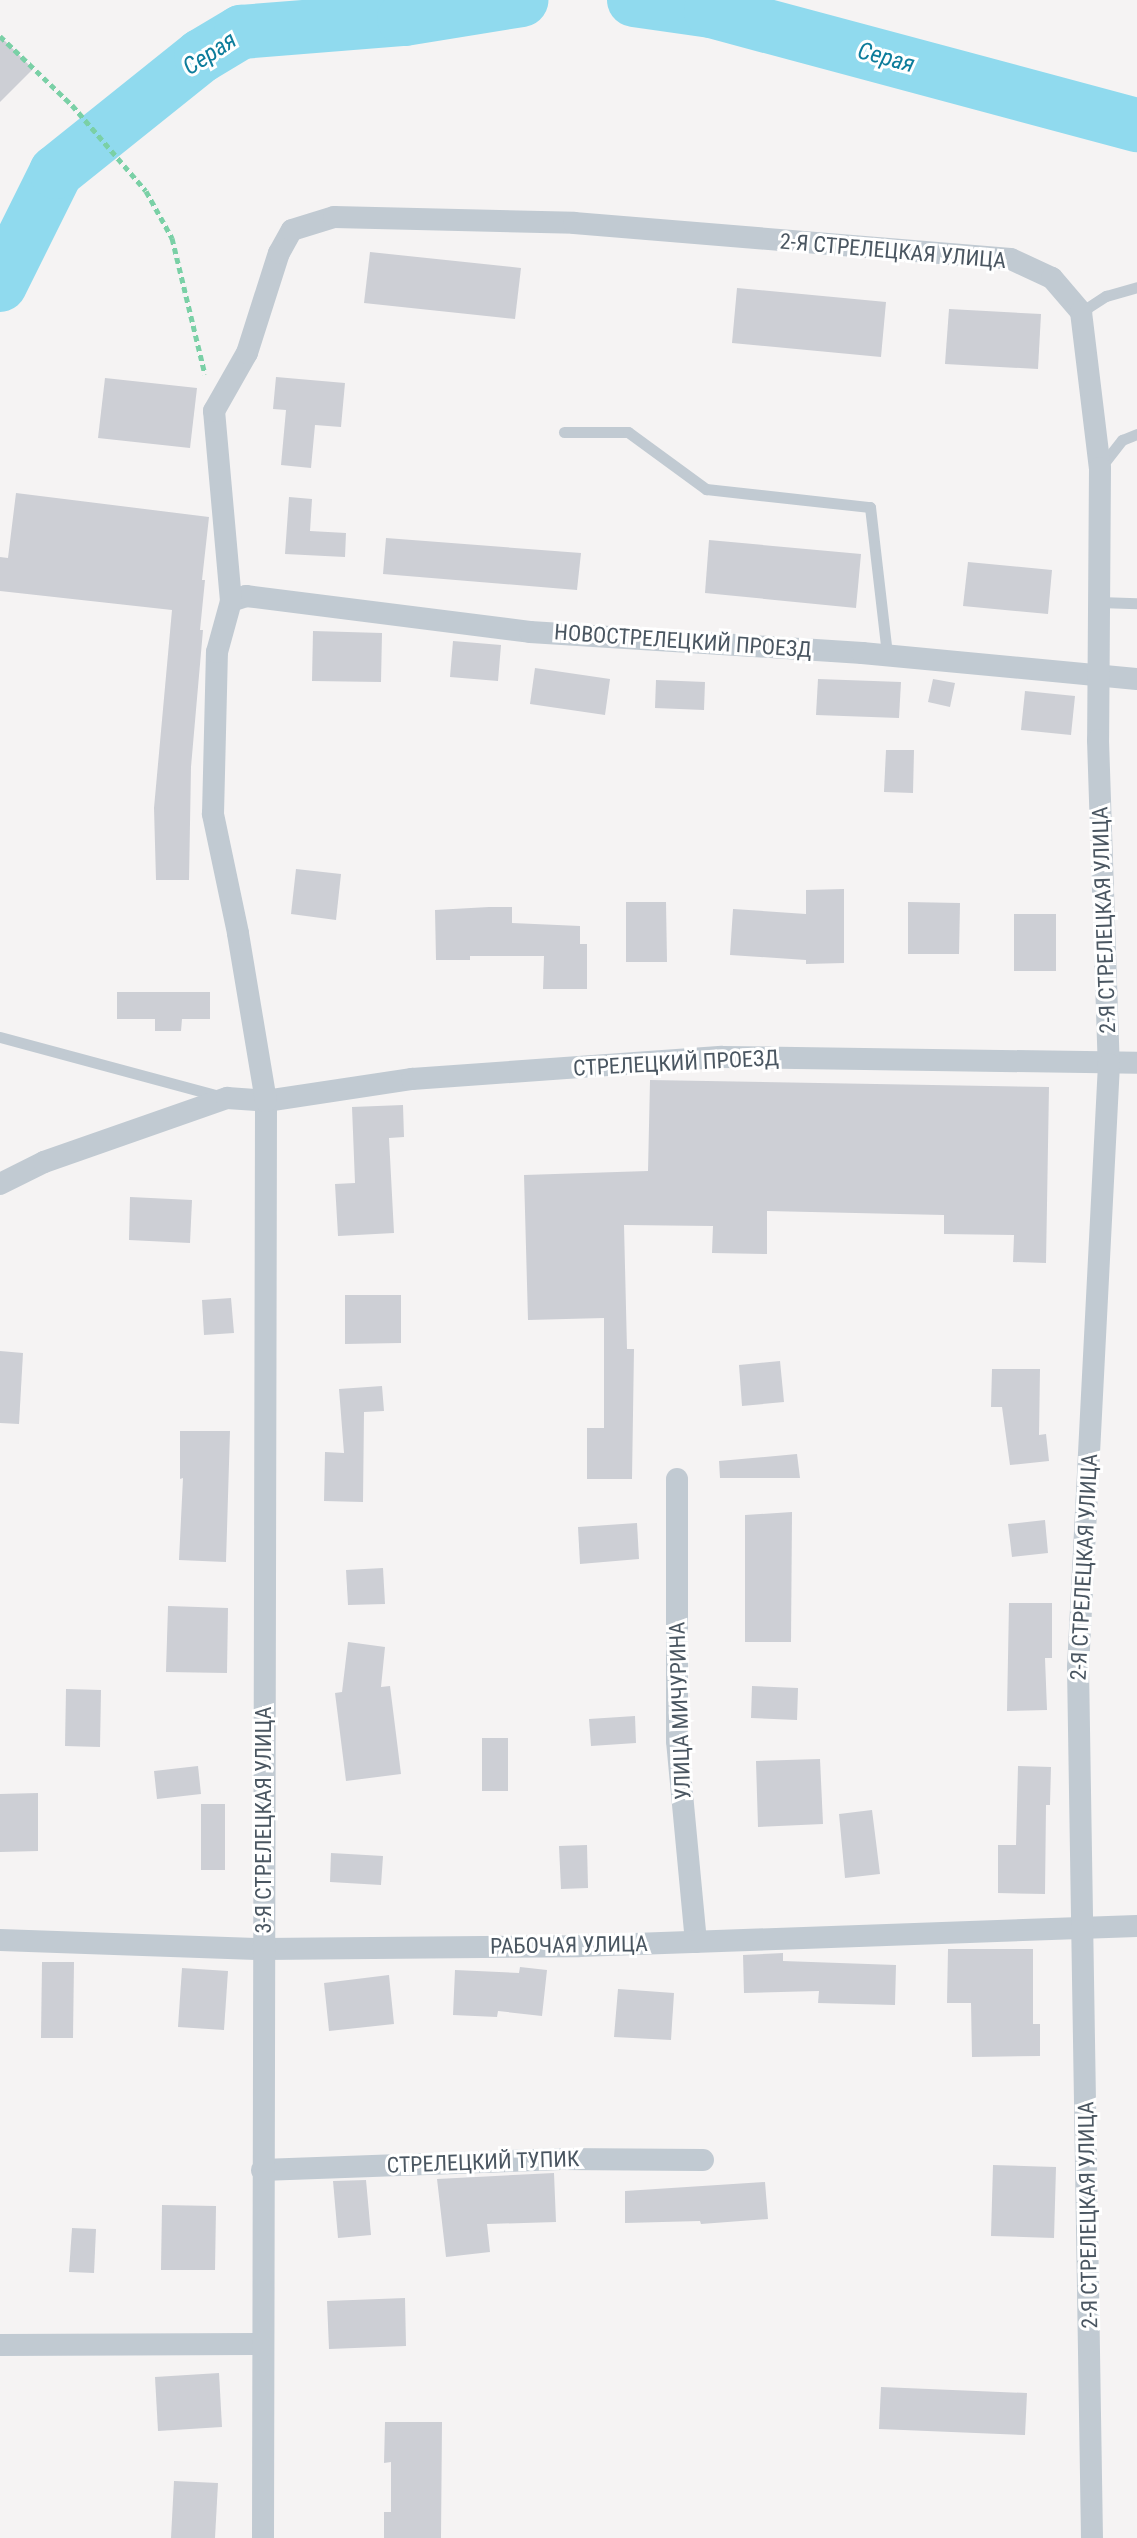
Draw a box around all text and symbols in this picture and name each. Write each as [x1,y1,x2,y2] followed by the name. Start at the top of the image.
[178,26,242,82] water label: Серая
[854,37,918,79] water label: Серая
[779,228,1007,274] street label: 2-Я СТРЕЛЕЦКАЯ УЛИЦА
[553,619,813,663] street label: НОВОСТРЕЛЕЦКИЙ ПРОЕЗД
[1087,806,1121,1034] street label: 2-Я СТРЕЛЕЦКАЯ УЛИЦА
[573,1044,779,1082] street label: СТРЕЛЕЦКИЙ ПРОЕЗД
[1065,1453,1103,1681] street label: 2-Я СТРЕЛЕЦКАЯ УЛИЦА
[664,1621,696,1801] street label: УЛИЦА МИЧУРИНА
[251,1706,277,1934] street label: 3-Я СТРЕЛЕЦКАЯ УЛИЦА
[490,1930,648,1960] street label: РАБОЧАЯ УЛИЦА
[1073,2101,1103,2329] street label: 2-Я СТРЕЛЕЦКАЯ УЛИЦА
[386,2145,580,2179] street label: СТРЕЛЕЦКИЙ ТУПИК

